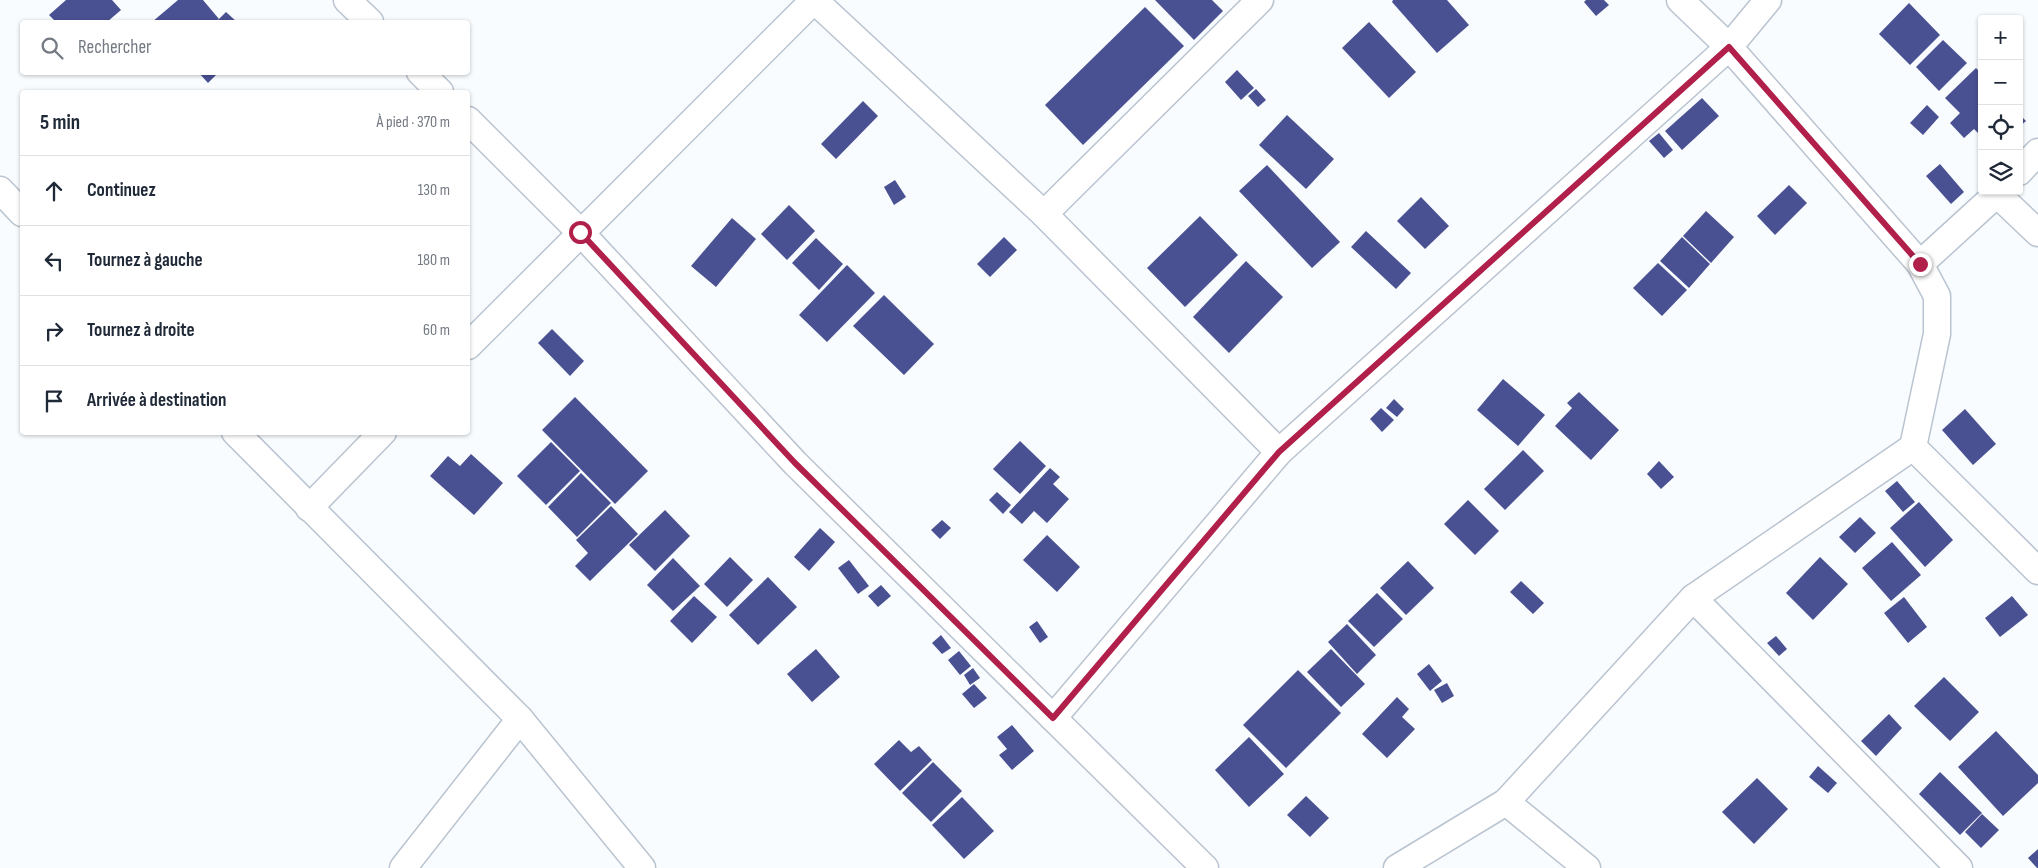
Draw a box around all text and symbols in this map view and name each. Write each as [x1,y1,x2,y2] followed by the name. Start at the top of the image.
[1978,15,2023,195] map controls
[1978,15,2023,60] button: +
[20,20,470,75] search box
[38,34,66,62] icon: search
[78,36,152,59] text: Rechercher
[1978,60,2023,105] button: −
[1978,105,2023,150] button: locate
[40,110,80,135] text: 5 min
[377,113,450,132] text: À pied · 370 m
[1978,150,2023,195] button: layers
[40,177,68,205] icon: ahead
[87,179,156,202] text: Continuez
[418,181,450,200] text: 130 m
[569,221,592,244] route start
[40,247,68,275] icon: left
[87,249,203,272] text: Tournez à gauche
[417,251,450,270] text: 180 m
[1909,253,1932,276] route end
[40,317,68,345] icon: right
[87,319,195,342] text: Tournez à droite
[423,321,450,340] text: 60 m
[40,387,68,415] icon: arrive
[87,389,227,412] text: Arrivée à destination

